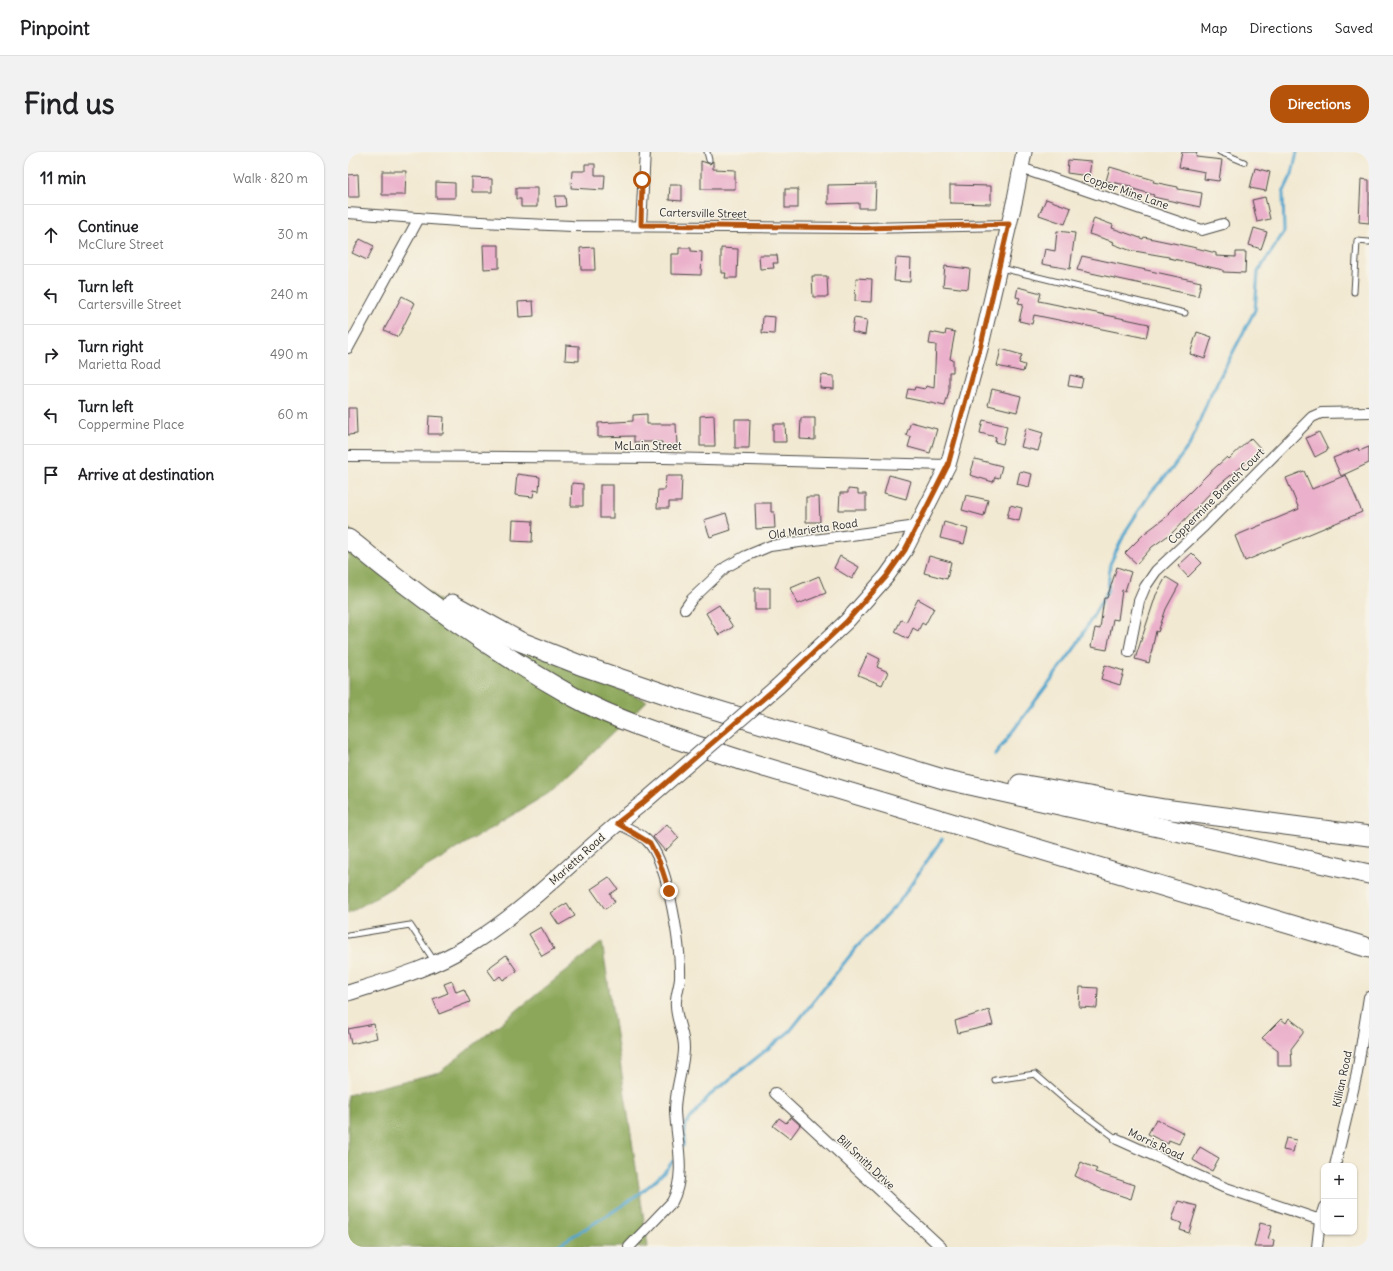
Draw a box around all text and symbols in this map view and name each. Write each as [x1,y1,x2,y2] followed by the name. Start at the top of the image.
[20,16,90,40] text: Pinpoint
[1200,19,1227,37] text: Map
[1249,19,1313,37] text: Directions
[1335,19,1373,37] text: Saved
[1270,85,1369,123] button: Directions
[24,86,115,122] text: Find us
[40,167,86,189] text: 11 min
[233,170,308,187] text: Walk · 820 m
[1081,170,1171,212] street label: Copper Mine Lane
[633,171,651,189] route start
[659,205,747,221] street label: Cartersville Street
[78,217,139,236] text: Continue
[40,224,62,246] icon: ahead
[278,226,308,243] text: 30 m
[78,236,164,253] text: McClure Street
[78,277,133,296] text: Turn left
[40,284,62,306] icon: left
[271,286,308,303] text: 240 m
[78,296,181,313] text: Cartersville Street
[78,337,143,356] text: Turn right
[40,344,62,366] icon: right
[270,346,308,363] text: 490 m
[78,356,161,373] text: Marietta Road
[78,397,133,416] text: Turn left
[40,404,62,426] icon: left
[277,406,308,423] text: 60 m
[78,416,184,433] text: Coppermine Place
[614,439,682,453] street label: McLain Street
[1165,445,1267,547] street label: Coppermine Branch Court
[40,464,62,486] icon: arrive
[78,465,214,484] text: Arrive at destination
[767,516,859,542] street label: Old Marietta Road
[546,830,608,888] street label: Marietta Road
[660,882,678,900] route end
[1329,1049,1355,1109] street label: Killian Road
[1126,1125,1187,1163] street label: Morris Road
[834,1132,898,1192] street label: Bill Smith Drive
[1321,1163,1357,1235] map controls
[1321,1163,1357,1199] button: +
[1321,1199,1357,1235] button: −

